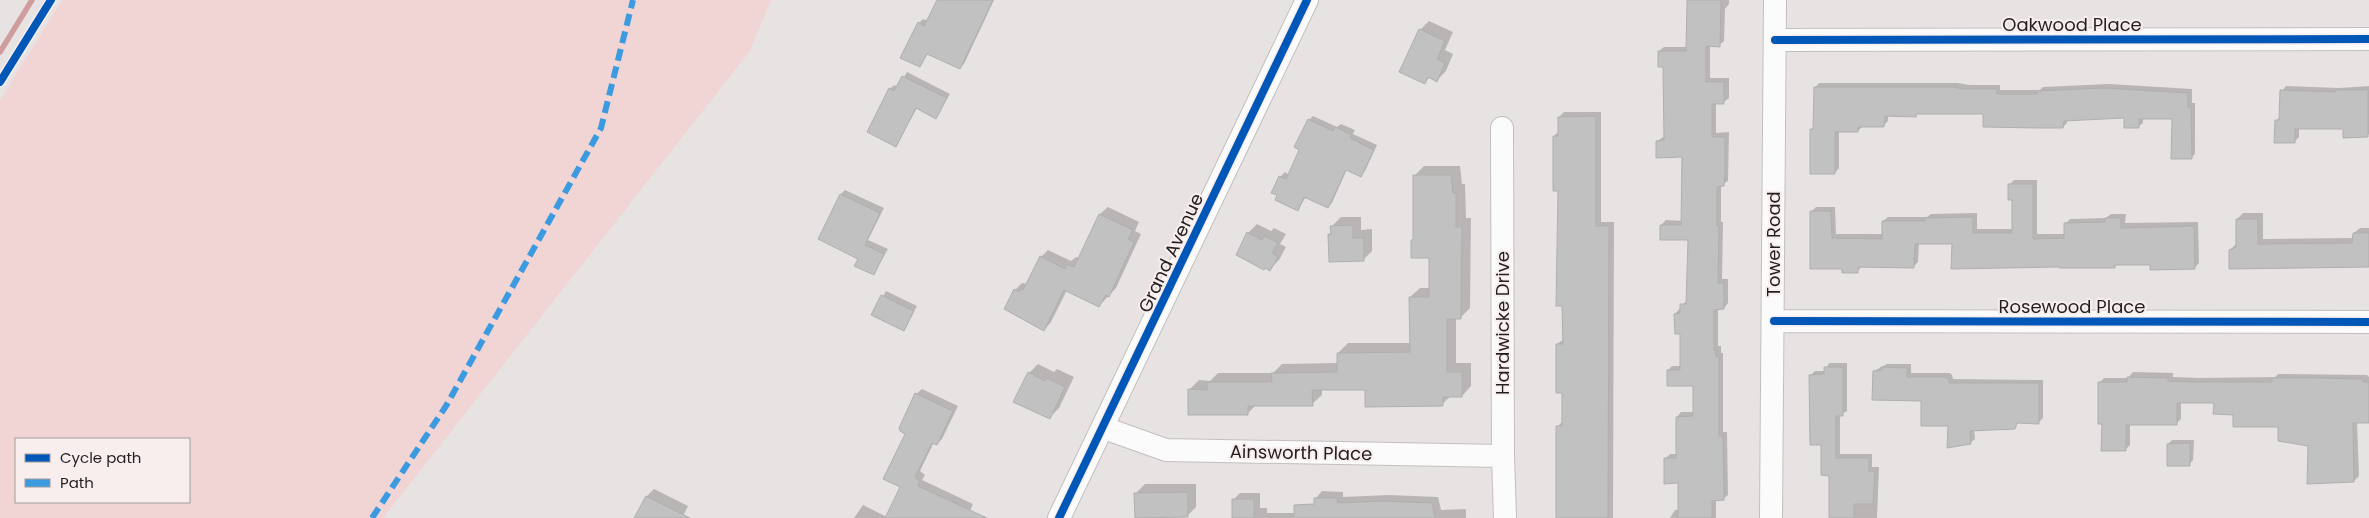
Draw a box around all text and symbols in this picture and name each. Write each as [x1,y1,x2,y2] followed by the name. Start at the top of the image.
[2002,12,2142,37] street label: Oakwood Place
[1132,189,1209,317] street label: Grand Avenue
[1761,191,1786,297] street label: Tower Road
[1490,251,1515,395] street label: Hardwicke Drive
[1999,294,2145,319] street label: Rosewood Place
[15,438,190,503] legend
[1230,439,1372,466] street label: Ainsworth Place
[60,447,141,468] text: Cycle path
[60,472,94,493] text: Path

